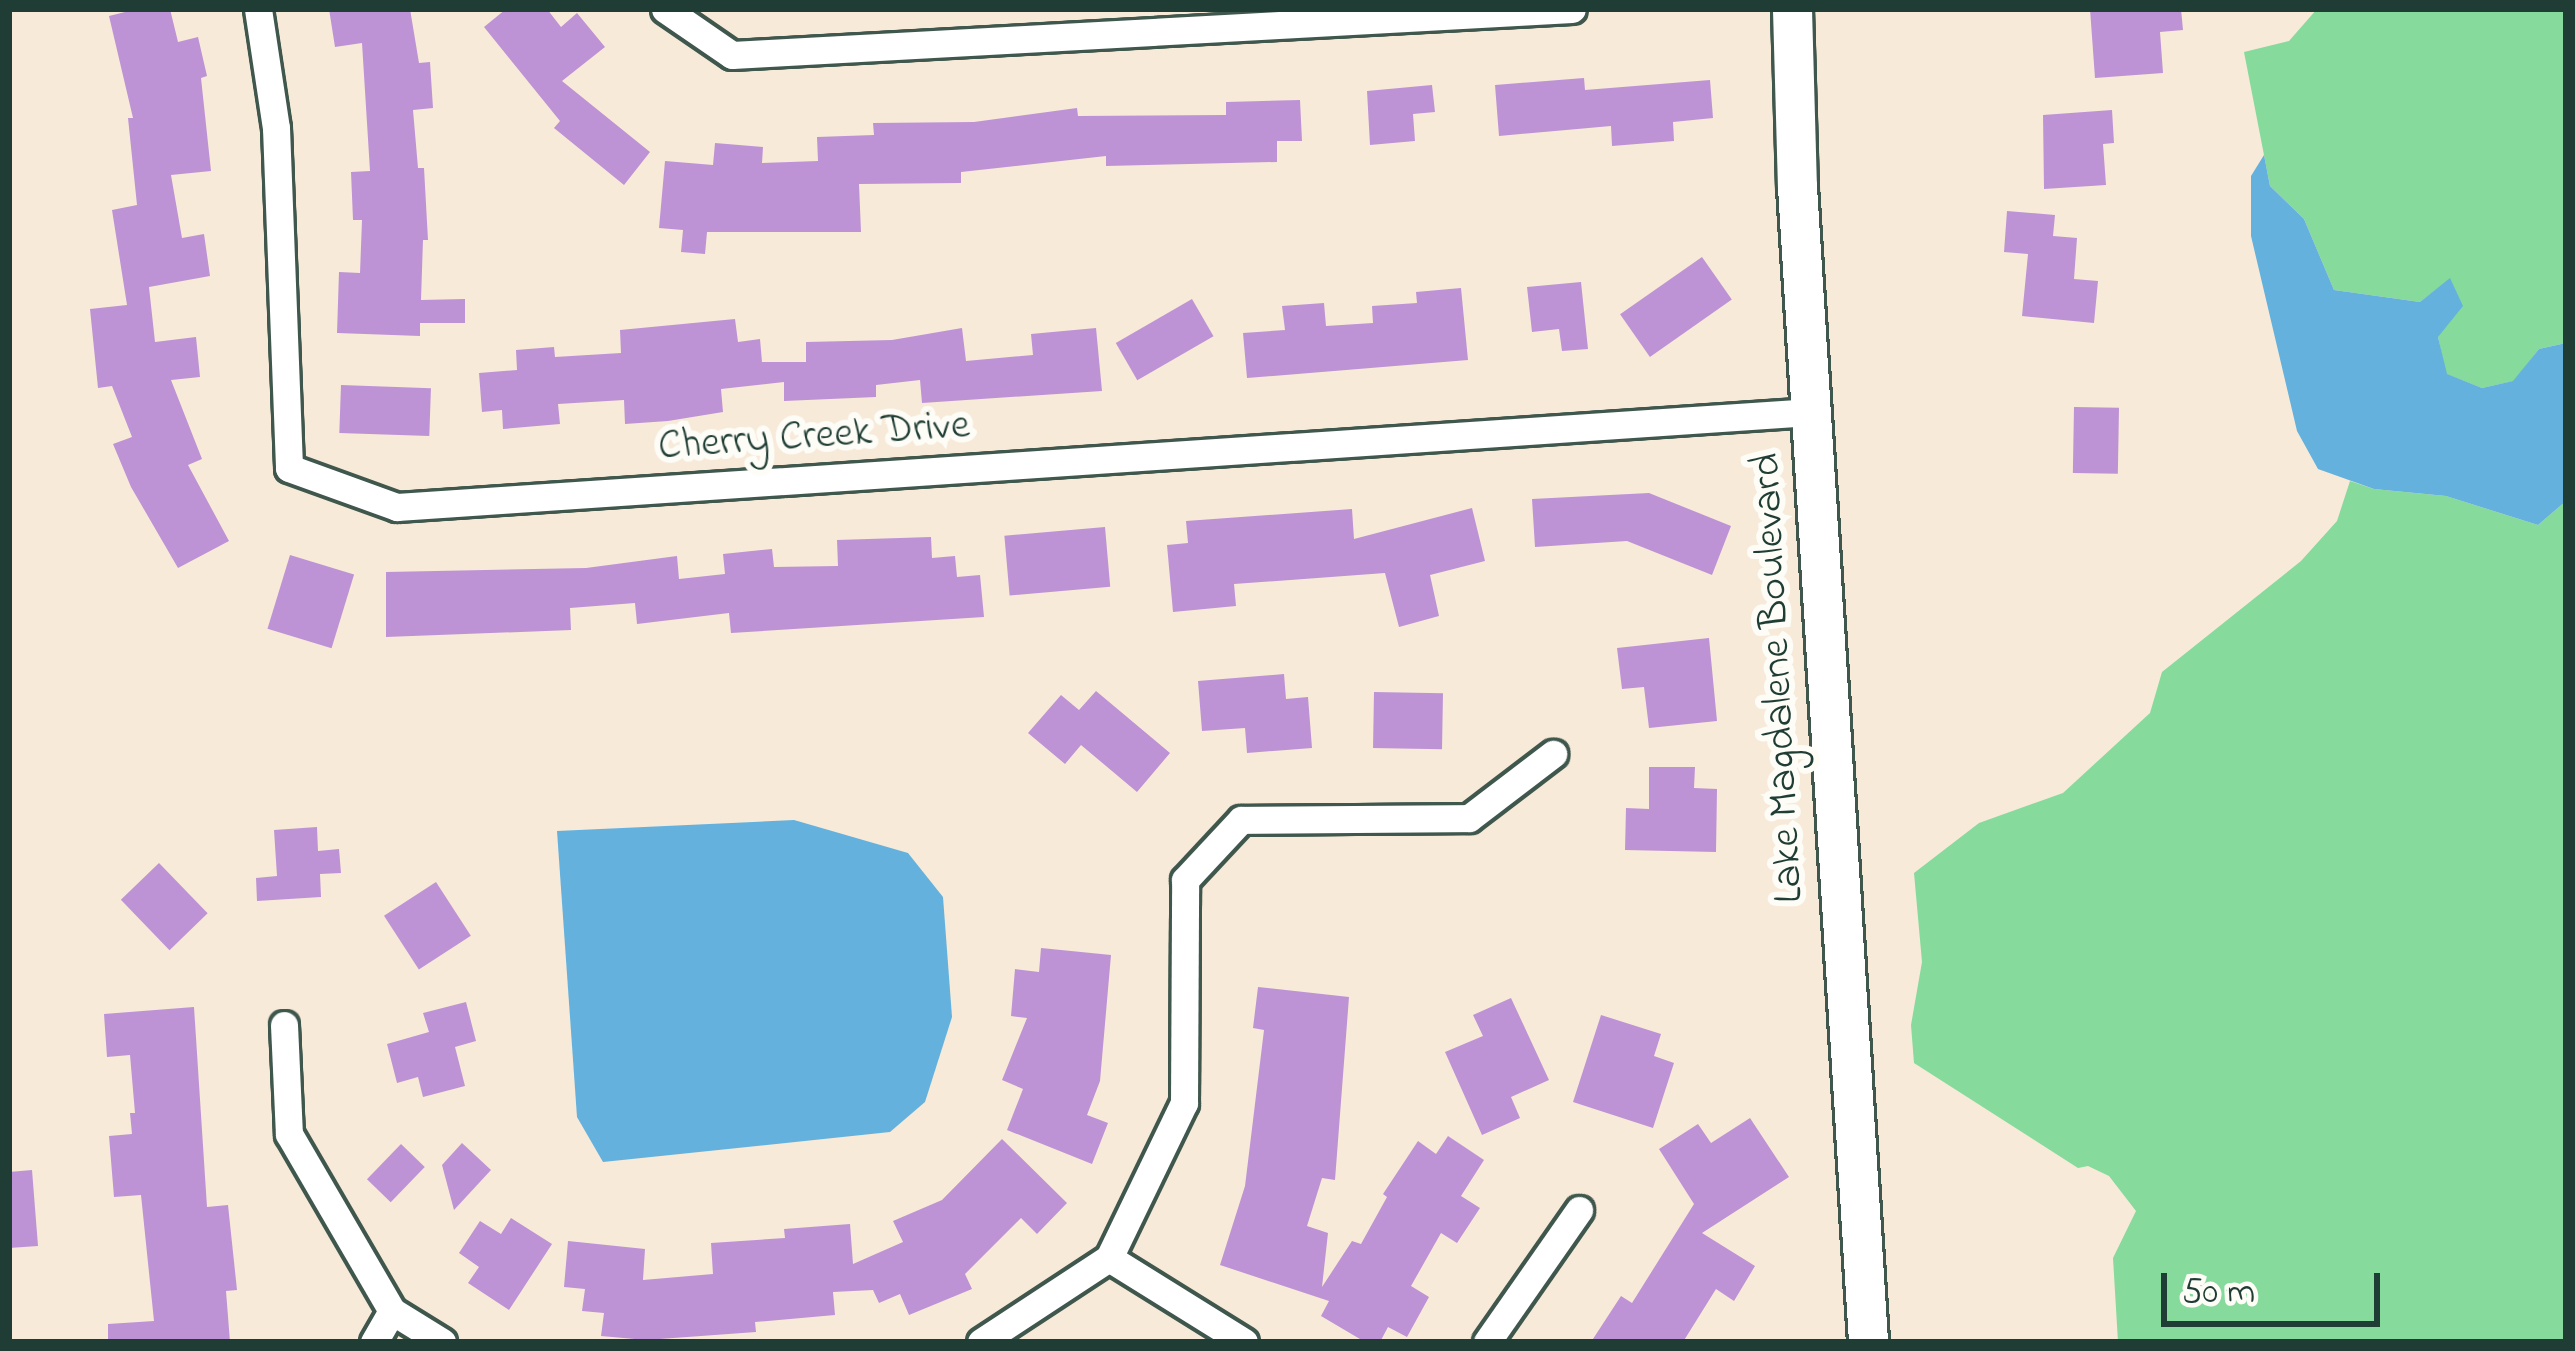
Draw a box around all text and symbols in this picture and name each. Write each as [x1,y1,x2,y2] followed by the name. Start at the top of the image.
[657,401,971,473] street label: Cherry Creek Drive
[1742,452,1816,904] street label: Lake Magdalene Boulevard
[2167,1249,2386,1323] scale bar
[2182,1267,2255,1320] text: 50 m

